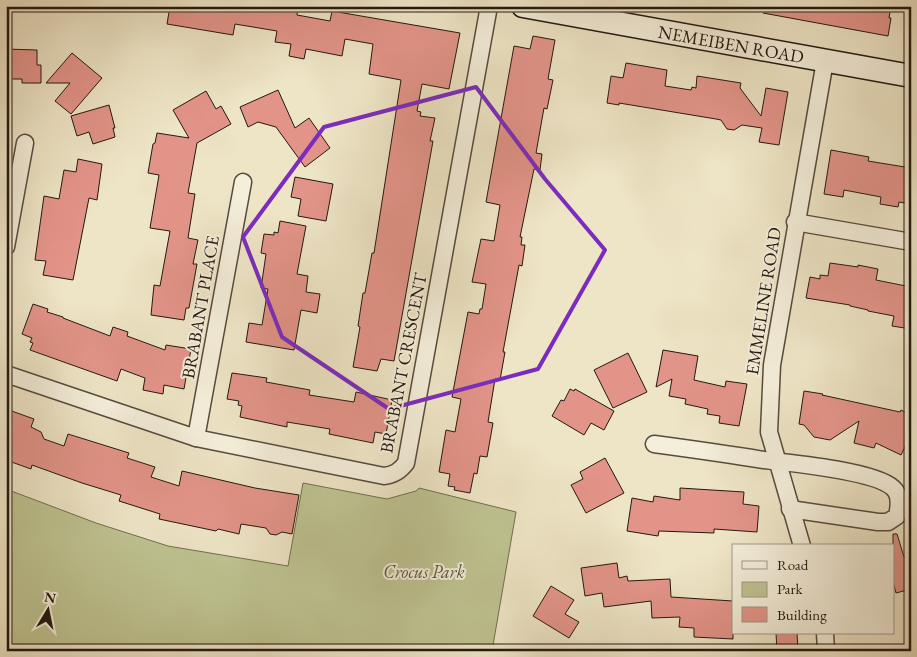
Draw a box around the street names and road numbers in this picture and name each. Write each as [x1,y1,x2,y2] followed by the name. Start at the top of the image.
[656,20,806,68] street label: NEMEIBEN ROAD
[740,225,786,377] street label: EMMELINE ROAD
[176,234,224,380] street label: BRABANT PLACE
[374,270,432,455] street label: BRABANT CRESCENT

